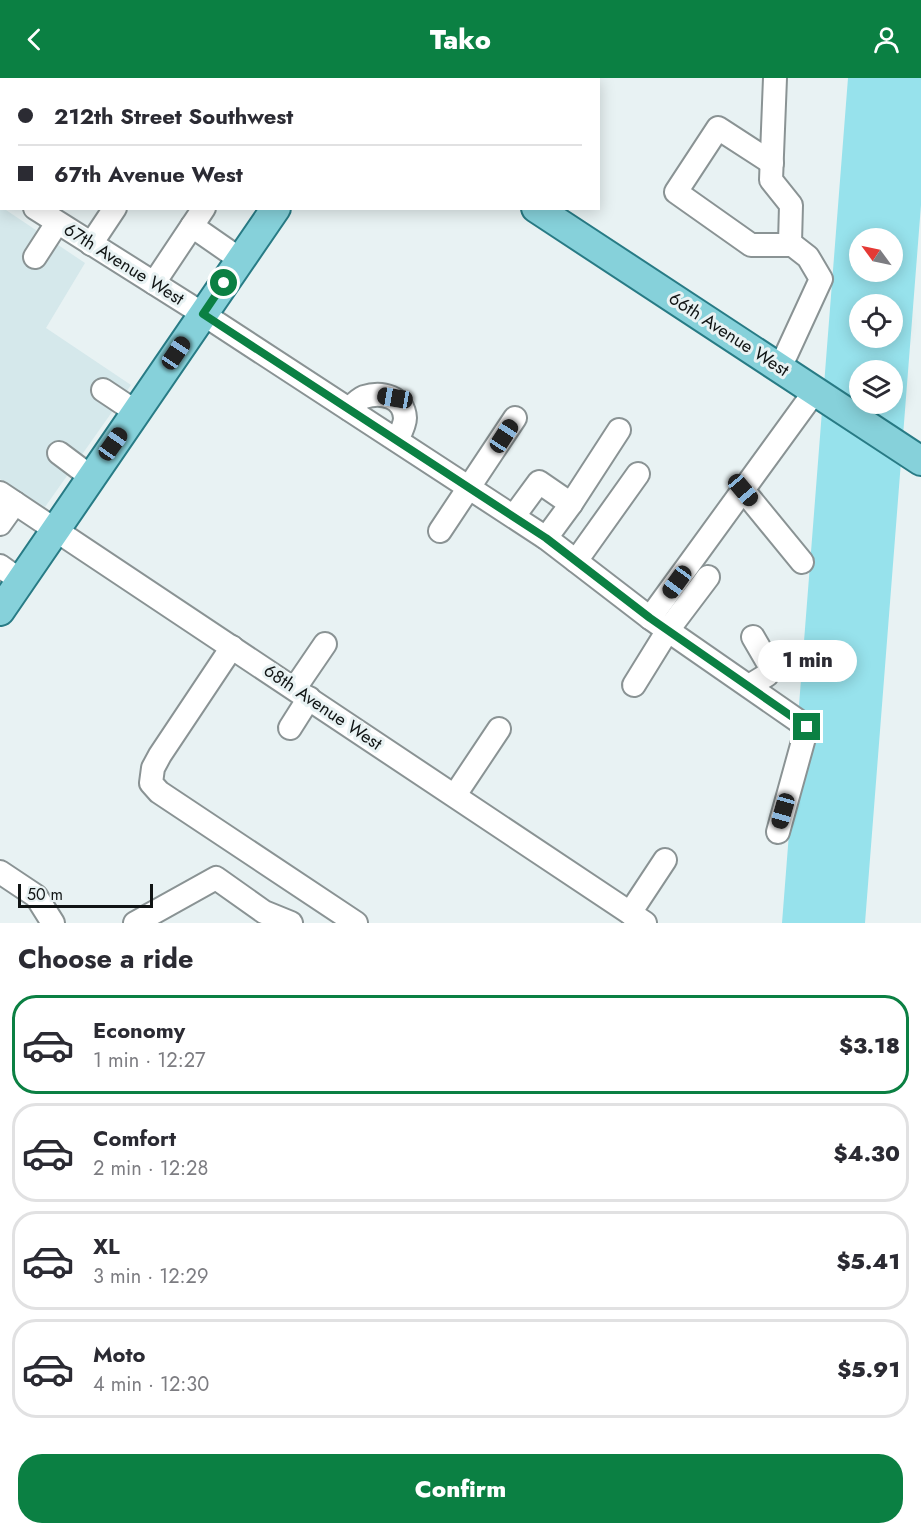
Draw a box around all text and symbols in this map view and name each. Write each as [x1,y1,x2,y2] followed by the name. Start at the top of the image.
[430,20,491,59] text: Tako
[18,23,51,56] icon: back
[870,23,903,56] icon: person
[54,100,293,132] text: 212th Street Southwest
[54,158,243,190] text: 67th Avenue West
[59,216,190,312] street label: 67th Avenue West
[849,228,903,282] north arrow
[849,228,903,414] map controls
[210,269,237,296] route start
[664,285,795,383] street label: 66th Avenue West
[849,294,903,348] button: locate
[158,333,194,373] car
[849,360,903,414] button: layers
[376,386,414,410] car
[487,416,521,456] car
[95,424,131,464] car
[725,470,761,510] car
[659,562,695,602] car
[758,640,856,682] callout: 1 min
[782,646,833,675] text: 1 min
[259,658,388,757] street label: 68th Avenue West
[793,713,820,740] route end
[769,791,797,831] car
[18,881,153,908] scale bar
[27,883,63,906] text: 50 m
[18,939,193,978] text: Choose a ride
[93,1014,185,1046] text: Economy
[21,1018,75,1072] icon: car
[839,1029,900,1061] text: $3.18
[93,1046,206,1075] text: 1 min · 12:27
[93,1122,176,1154] text: Comfort
[21,1126,75,1180] icon: car
[834,1137,900,1169] text: $4.30
[93,1154,208,1183] text: 2 min · 12:28
[93,1230,120,1262] text: XL
[21,1234,75,1288] icon: car
[836,1245,900,1277] text: $5.41
[93,1262,209,1291] text: 3 min · 12:29
[93,1338,146,1370] text: Moto
[21,1342,75,1396] icon: car
[837,1353,900,1385] text: $5.91
[93,1370,209,1399] text: 4 min · 12:30
[18,1454,903,1523] button: Confirm

